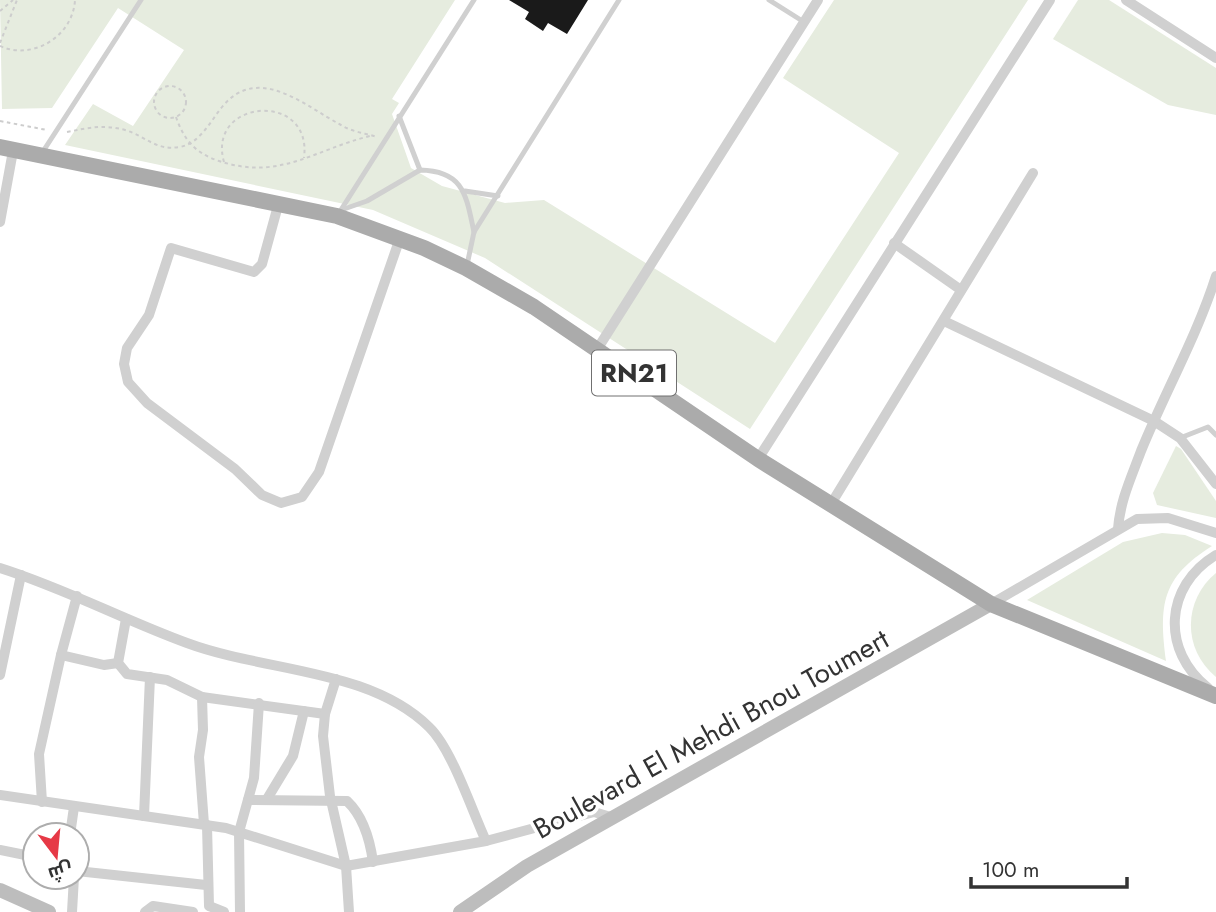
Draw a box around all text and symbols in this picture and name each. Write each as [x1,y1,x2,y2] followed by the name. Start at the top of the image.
[592,350,676,396] road number: RN21
[526,619,897,849] street label: Boulevard El Mehdi Bnou Toumert
[21,821,91,891] north arrow
[971,846,1127,890] scale bar
[982,855,1039,885] text: 100 m
[45,856,76,888] text: ش

